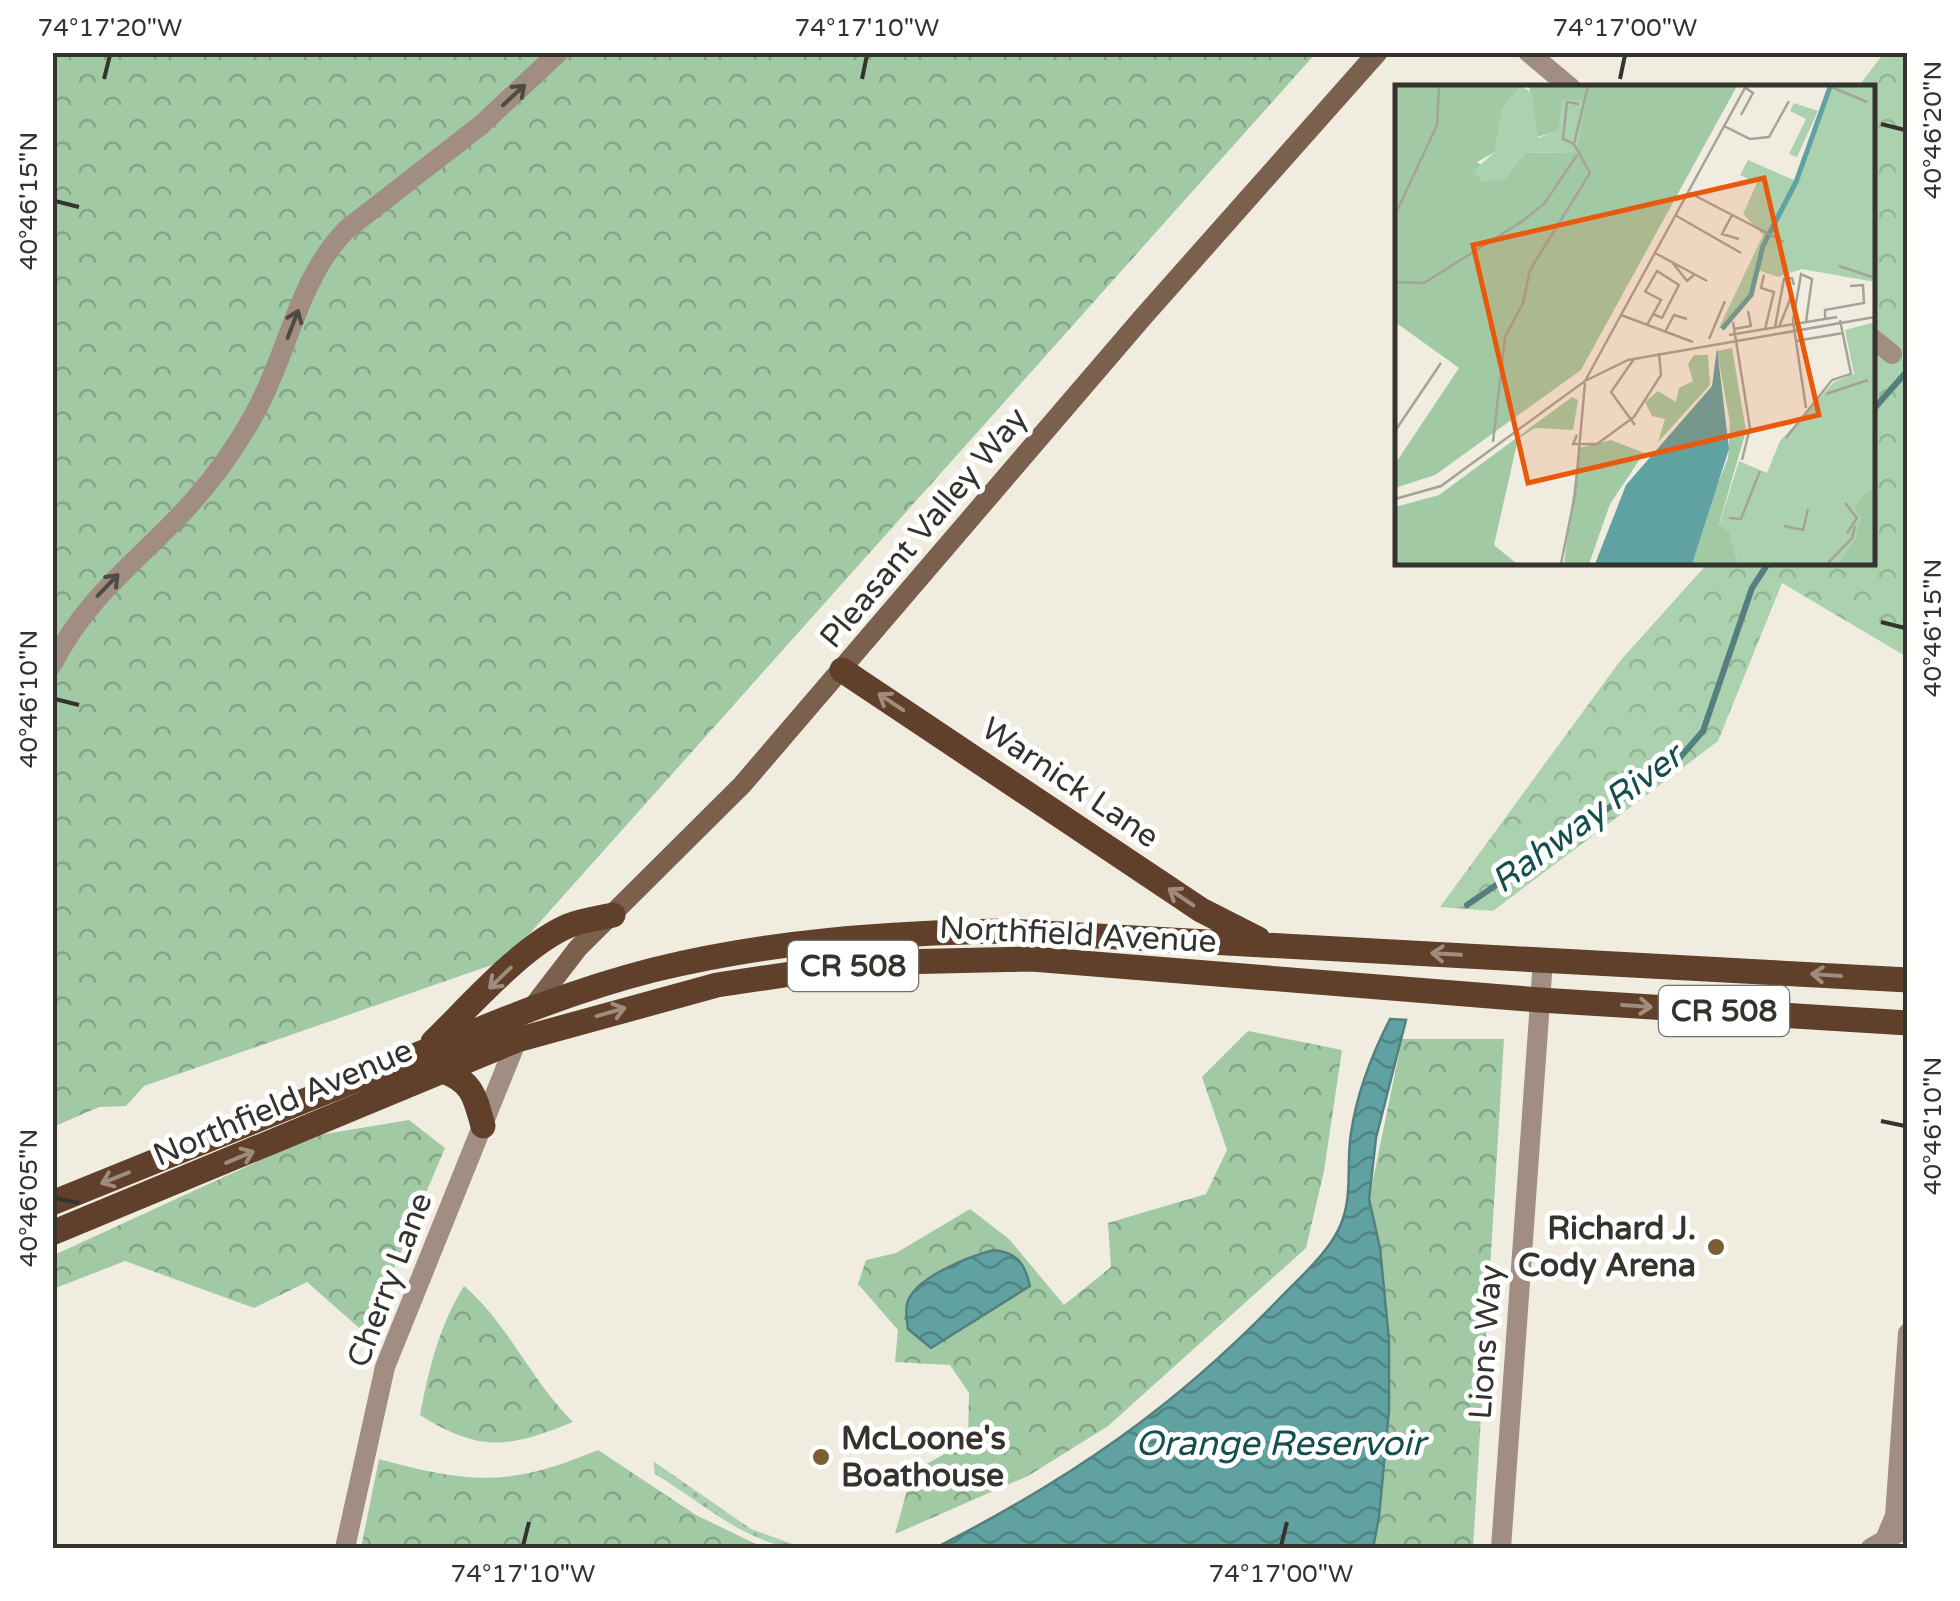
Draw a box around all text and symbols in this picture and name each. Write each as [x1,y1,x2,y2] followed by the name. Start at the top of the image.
[38,13,182,43] text: 74°17'20"W
[795,13,939,43] text: 74°17'10"W
[1553,13,1697,43] text: 74°17'00"W
[1918,61,1948,199] text: 40°46'20"N
[501,84,526,107] one-way arrow
[1395,85,1875,565] inset map
[14,132,44,270] text: 40°46'15"N
[285,309,303,340] one-way arrow
[812,400,1036,656] street label: Pleasant Valley Way
[1918,559,1948,697] text: 40°46'15"N
[95,574,119,598] one-way arrow
[14,630,44,768] text: 40°46'10"N
[877,692,905,713] one-way arrow
[974,710,1166,856] street label: Warnick Lane
[1483,733,1694,902] water label: Rahway River
[1168,886,1196,907] one-way arrow
[938,909,1218,961] street label: Northfield Avenue
[788,941,918,991] road number: CR 508
[1430,944,1462,963] one-way arrow
[1810,965,1842,984] one-way arrow
[488,966,512,990] one-way arrow
[1659,986,1789,1036] road number: CR 508
[1621,997,1653,1016] one-way arrow
[594,1002,626,1021] one-way arrow
[148,1031,418,1175] street label: Northfield Avenue
[1918,1057,1948,1195] text: 40°46'10"N
[14,1129,44,1267] text: 40°46'05"N
[224,1146,255,1164] one-way arrow
[100,1170,131,1188] one-way arrow
[339,1187,441,1373] street label: Cherry Lane
[1518,1210,1696,1285] place label: Richard J. Cody Arena
[1705,1236,1727,1258] marker: Richard J. Cody Arena
[1462,1263,1510,1421] street label: Lions Way
[841,1420,1006,1495] place label: McLoone's Boathouse
[1135,1423,1430,1465] water label: Orange Reservoir
[810,1446,832,1468] marker: McLoone's Boathouse
[451,1559,595,1589] text: 74°17'10"W
[1209,1559,1353,1589] text: 74°17'00"W

